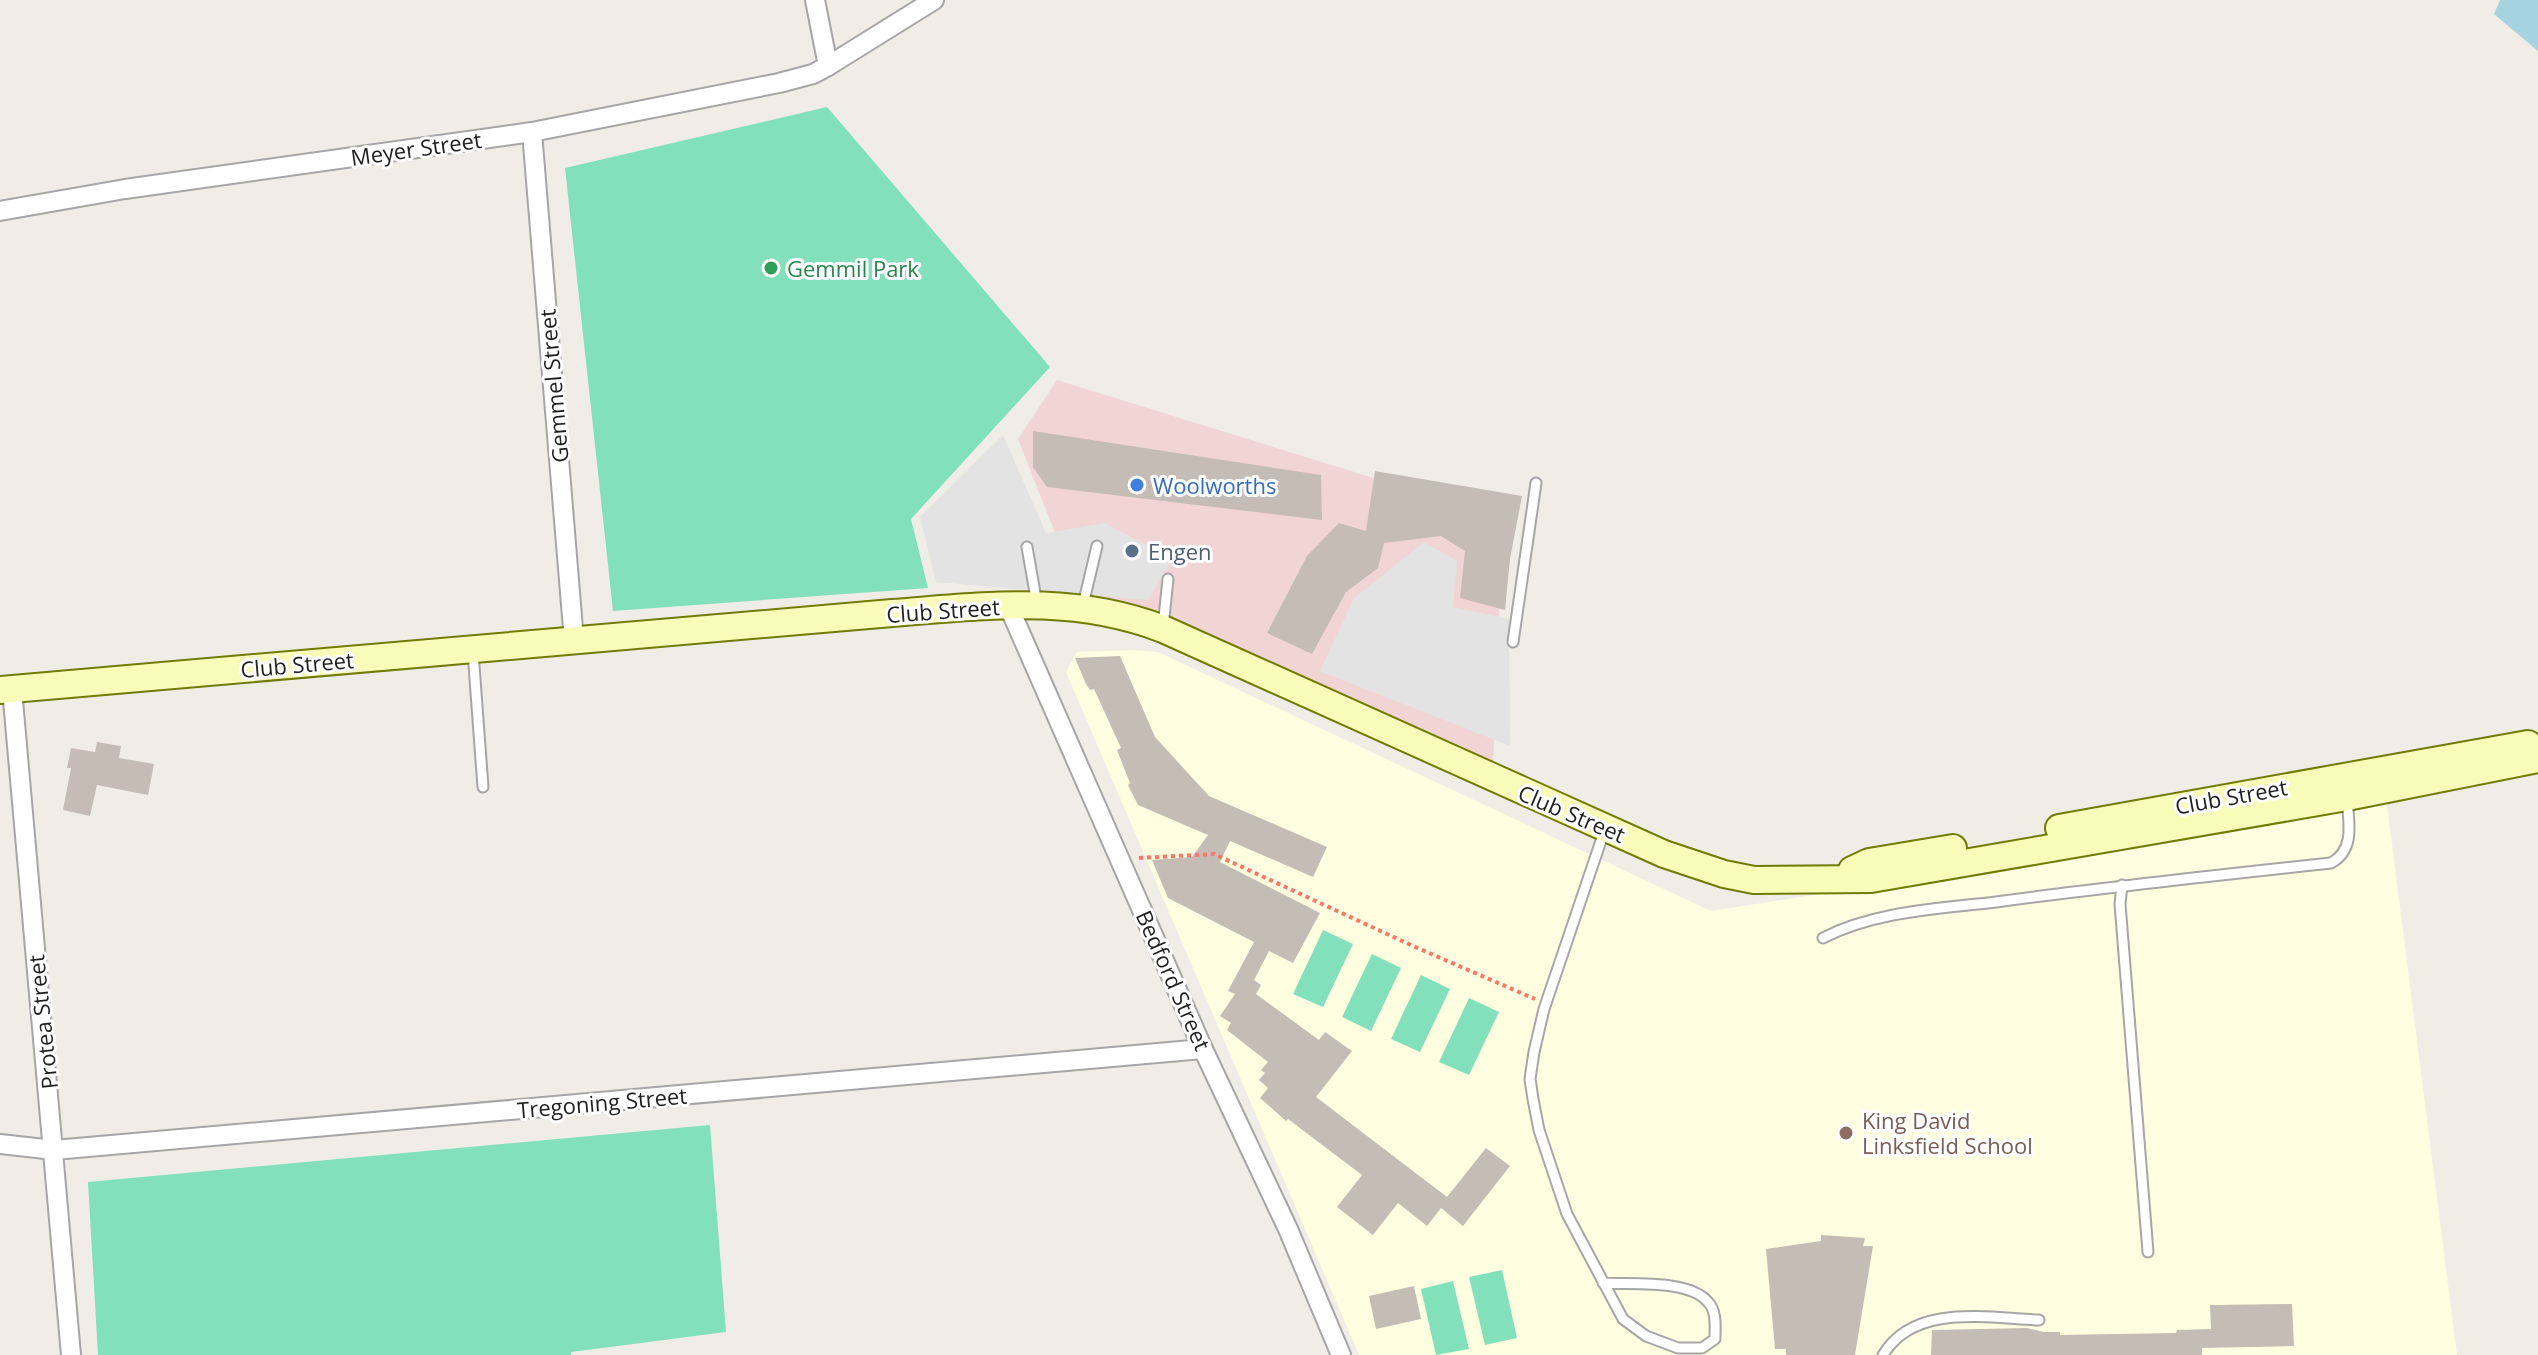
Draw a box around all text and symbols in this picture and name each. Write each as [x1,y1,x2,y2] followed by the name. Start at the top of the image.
[349,124,483,172] street label: Meyer Street
[787,253,919,283] place label: Gemmil Park
[762,259,780,277] marker: Gemmil Park
[531,308,575,464] street label: Gemmel Street
[1153,470,1276,500] place label: Woolworths
[1128,476,1146,494] marker: Woolworths
[1148,536,1212,566] place label: Engen
[1123,542,1141,560] marker: Engen
[885,591,1001,629] street label: Club Street
[239,644,355,684] street label: Club Street
[2172,771,2290,821] street label: Club Street
[1514,777,1630,849] street label: Club Street
[1130,905,1218,1055] street label: Bedford Street
[20,953,64,1091] street label: Protea Street
[516,1080,688,1124] street label: Tregoning Street
[1862,1105,2033,1160] place label: King David Linksfield School
[1837,1124,1855,1142] marker: King David Linksfield School

